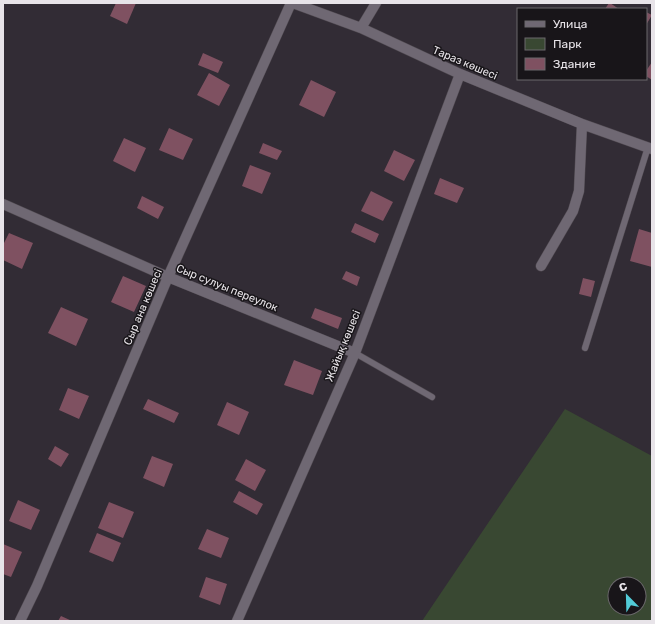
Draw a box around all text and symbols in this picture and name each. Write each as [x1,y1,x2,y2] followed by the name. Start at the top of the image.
[517,8,647,80] legend
[553,17,587,31] text: Улица
[553,37,582,51] text: Парк
[431,44,499,82] street label: Тараз көшесі
[553,57,596,71] text: Здание
[174,262,280,314] street label: Сыр сулуы переулок
[121,267,165,347] street label: Сыр ана көшесі
[323,308,363,384] street label: Жайық көшесі
[607,576,647,616] north arrow
[617,580,630,595] text: С

